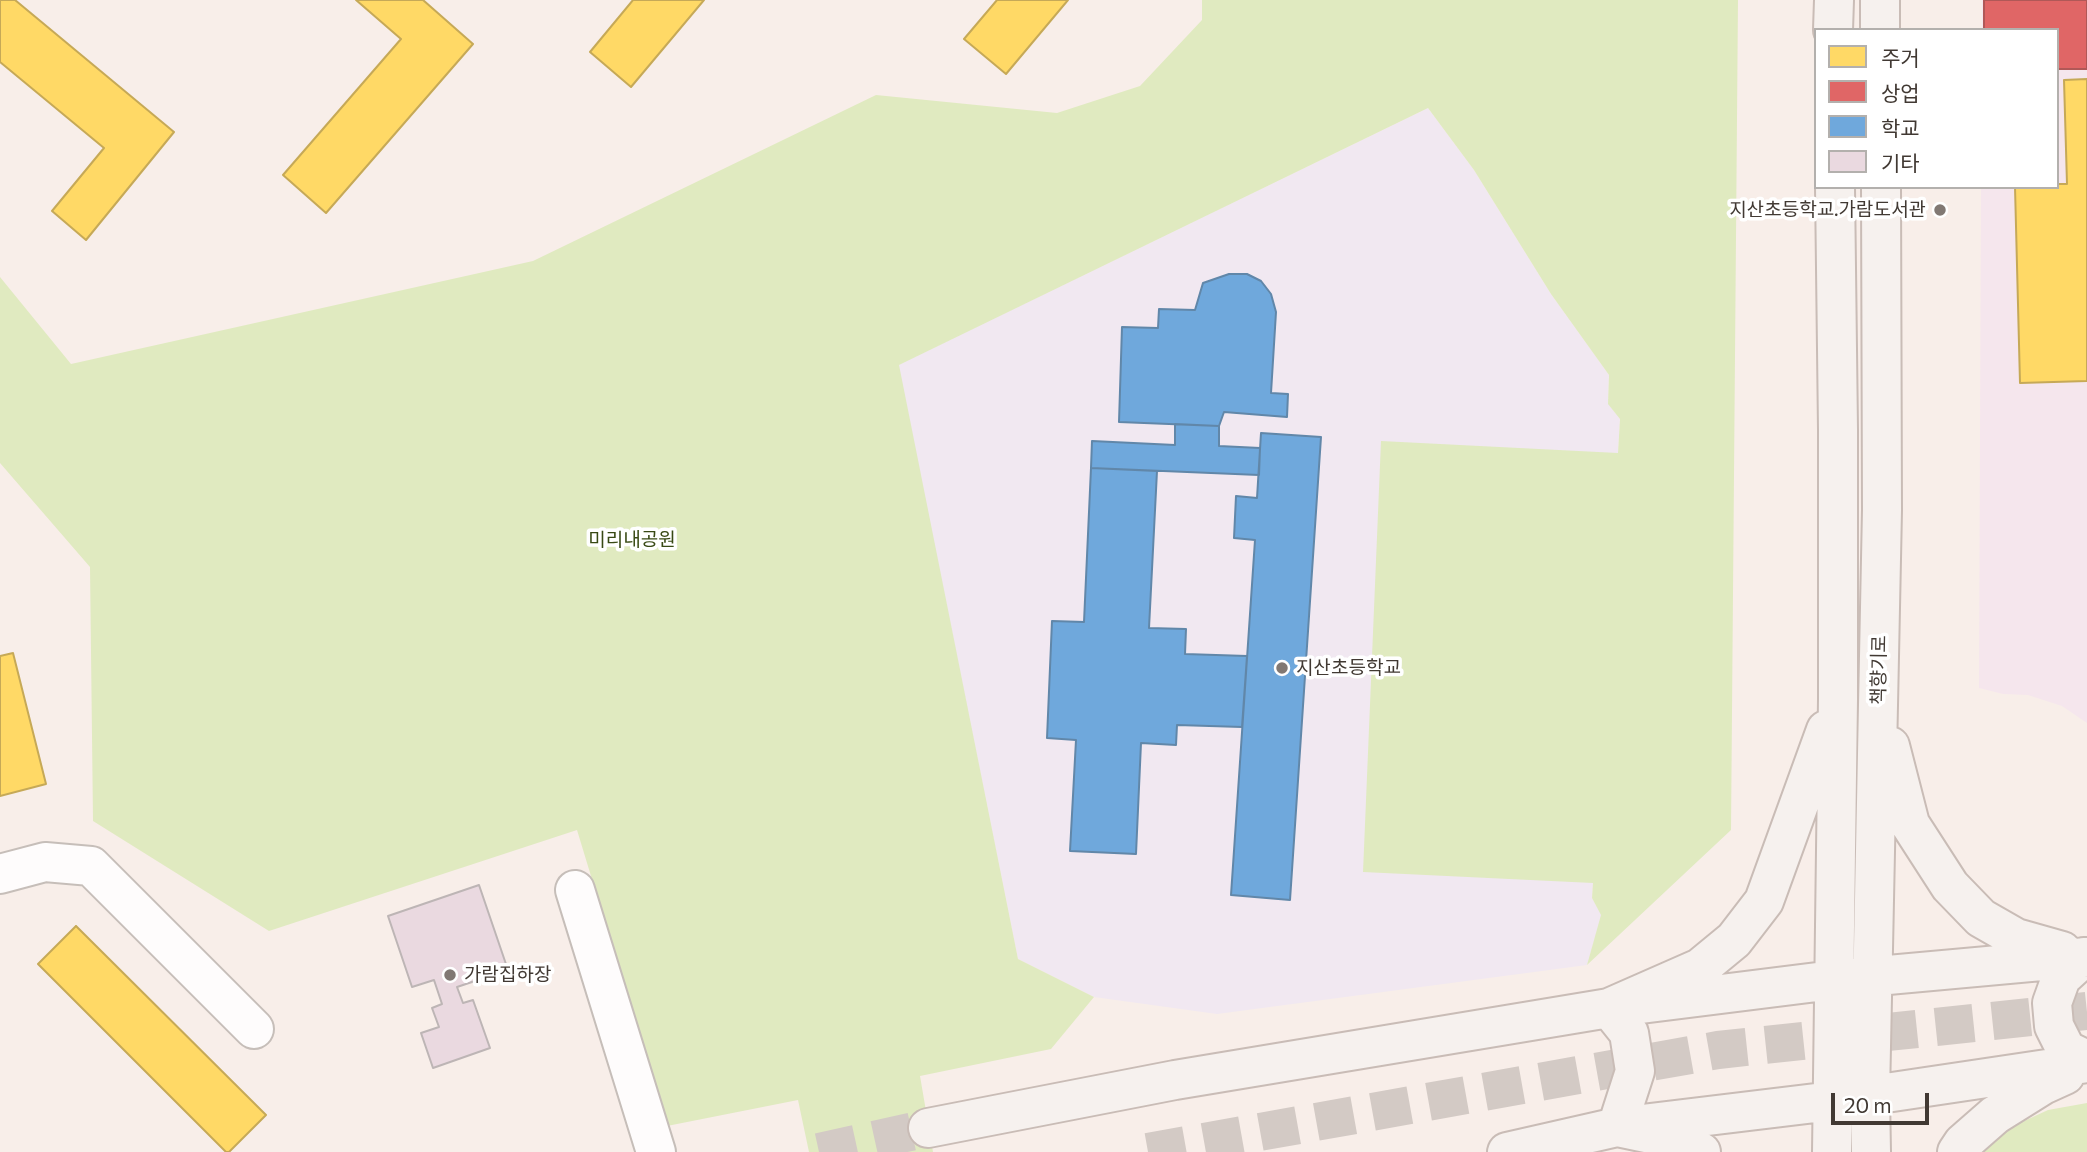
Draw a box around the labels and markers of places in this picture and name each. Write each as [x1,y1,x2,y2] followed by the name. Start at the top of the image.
[1729,199,1926,221] place label: 지산초등학교.가람도서관
[1932,202,1948,218] marker: 지산초등학교.가람도서관
[1296,657,1401,679] place label: 지산초등학교
[1274,660,1290,676] marker: 지산초등학교
[464,964,551,986] place label: 가람집하장
[442,967,458,983] marker: 가람집하장

